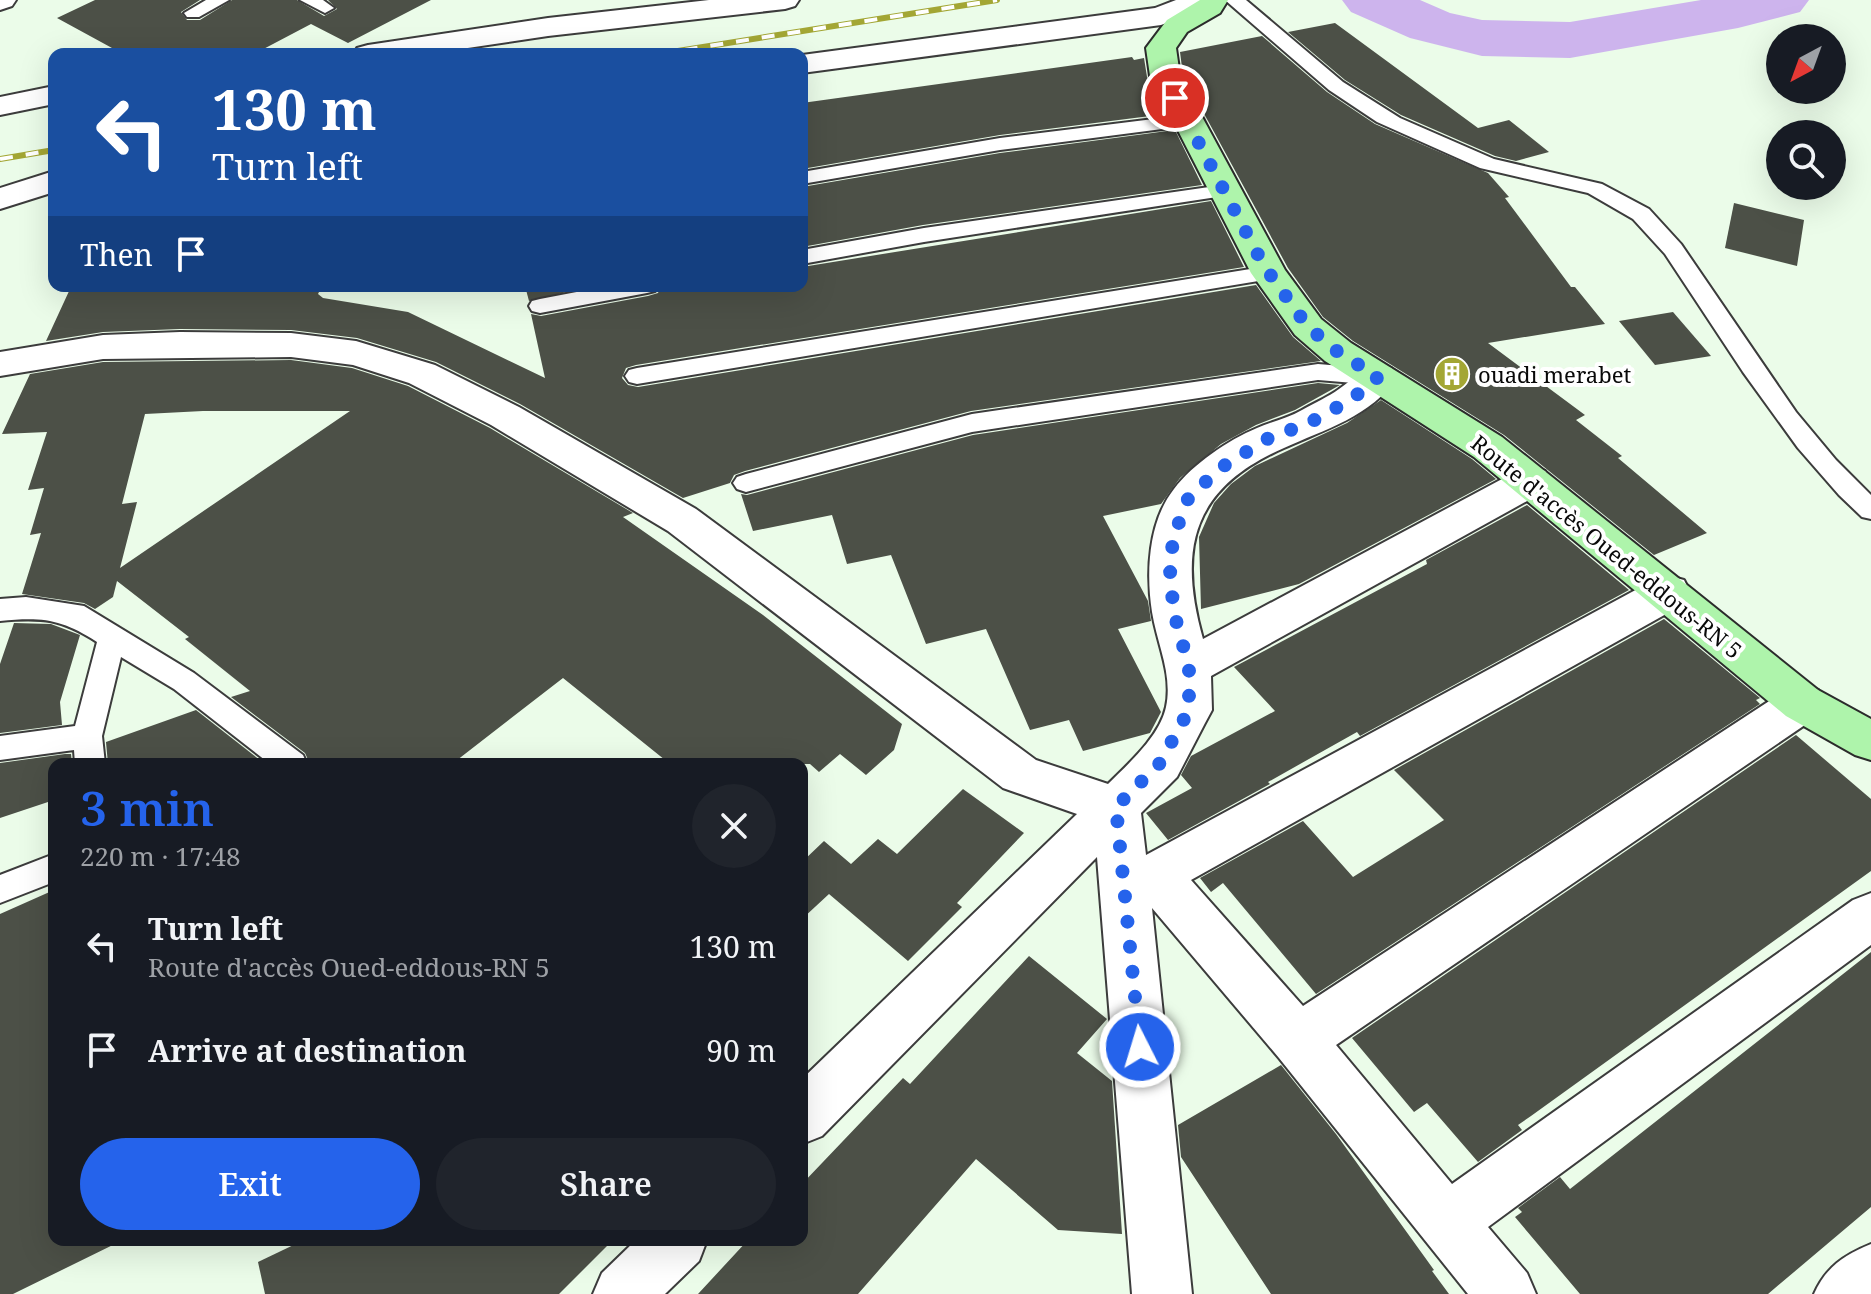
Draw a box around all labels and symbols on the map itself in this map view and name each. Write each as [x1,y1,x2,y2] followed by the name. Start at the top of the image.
[1766,24,1846,104] north arrow
[1141,64,1209,132] pin
[1433,355,1471,393] building icon: ouadi merabet
[1478,359,1631,389] place label: ouadi merabet
[1465,427,1749,665] street label: Route d'accès Oued-eddous-RN 5
[1098,1005,1182,1089] position arrow

